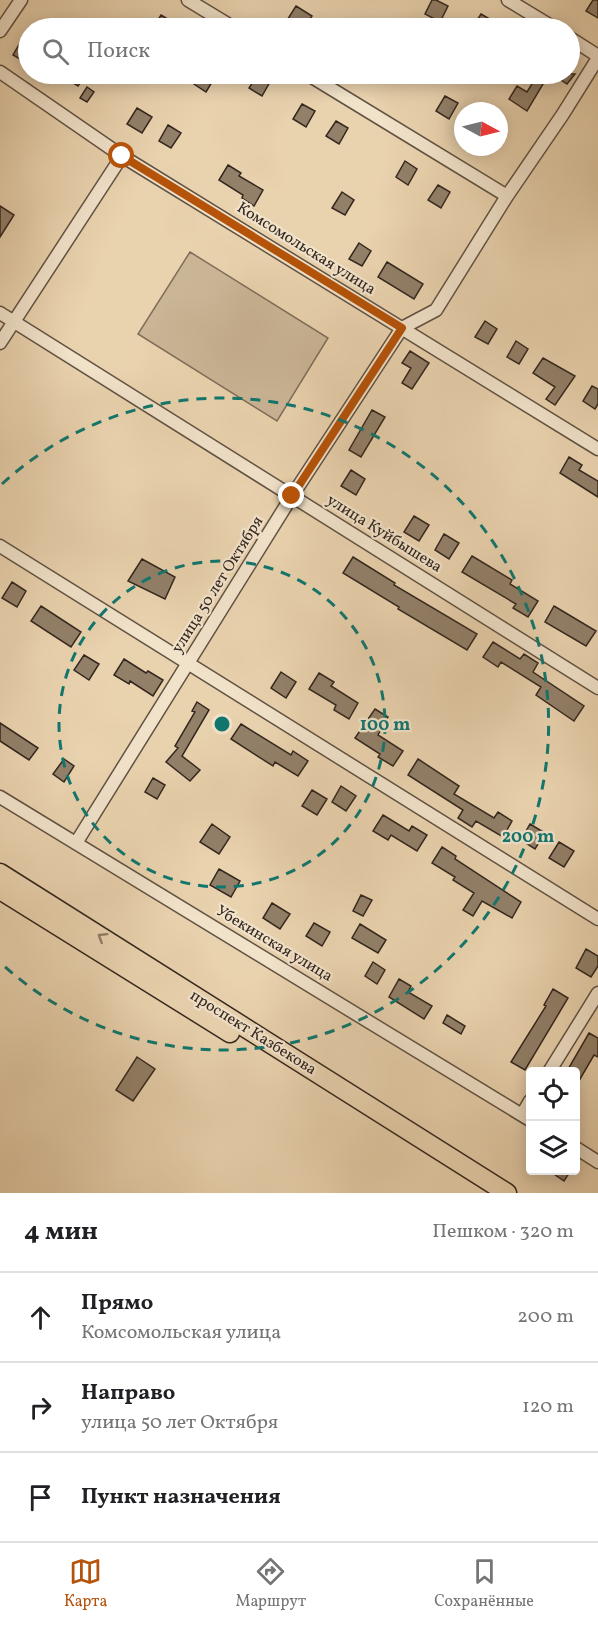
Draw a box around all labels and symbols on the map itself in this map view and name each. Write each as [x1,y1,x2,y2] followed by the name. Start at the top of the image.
[454,102,508,156] north arrow
[108,142,134,168] route start
[232,197,380,301] street label: Комсомольская улица
[278,482,304,508] route end
[322,490,446,578] street label: улица Куйбышева
[167,512,269,658] street label: улица 50 лет Октября
[360,713,410,738] text: 100 m
[212,714,232,734] centre of rings
[502,825,554,850] text: 200 m
[211,900,337,988] street label: Убекинская улица
[98,934,109,945] one-way arrow
[185,985,321,1081] street label: проспект Казбекова

